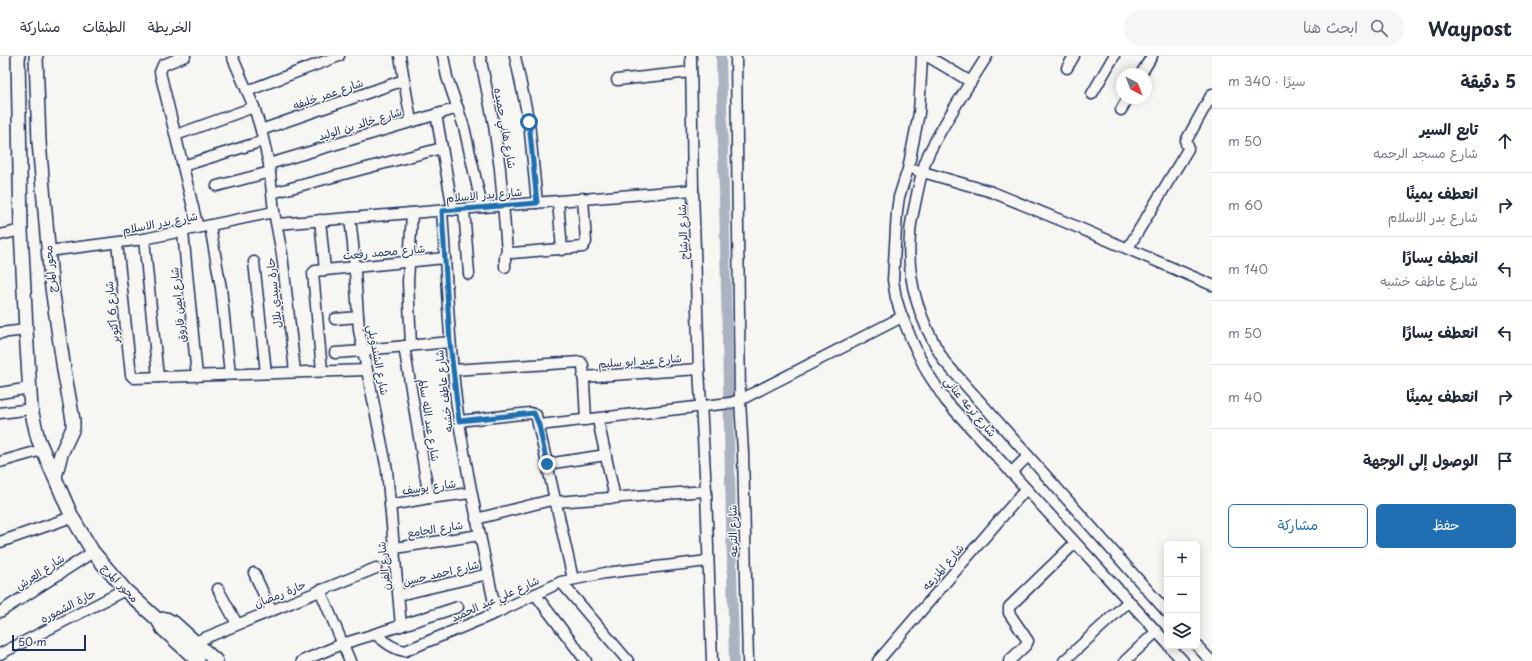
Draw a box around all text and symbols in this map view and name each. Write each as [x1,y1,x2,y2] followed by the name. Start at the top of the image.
[1124,10,1404,46] search box
[1428,14,1512,42] text: Waypost
[1303,15,1358,38] text: ابحث هنا
[20,16,60,37] text: مشاركة
[82,16,126,37] text: الطبقات
[148,16,191,37] text: الخريطة
[1368,17,1390,39] icon: search
[1116,68,1152,104] north arrow
[1460,68,1516,94] text: 5 دقيقة
[1228,71,1306,90] text: سيرًا · 340 m
[290,74,366,114] street label: شارع عمر خليفه
[487,86,521,170] street label: شارع هاني حميده
[316,103,404,145] street label: شارع خالد بن الوليد
[520,113,538,131] route start
[1420,117,1478,140] text: تابع السير
[1494,130,1516,152] icon: ahead
[1228,131,1262,150] text: 50 m
[1373,143,1478,162] text: شارع مسجد الرحمه
[1406,181,1478,204] text: انعطف يمينًا
[445,183,523,207] street label: شارع بدر الاسلام
[1494,194,1516,216] icon: right
[1228,195,1263,214] text: 60 m
[673,204,693,260] street label: شارع الرشاح
[121,207,199,239] street label: شارع بدر الاسلام
[1388,207,1478,226] text: شارع بدر الاسلام
[342,239,426,265] street label: شارع محمد رفعت
[39,245,60,294] street label: محور المرج
[1402,245,1478,268] text: انعطف يسارًا
[261,257,287,329] street label: حارة سيدي بلال
[1494,258,1516,280] icon: left
[1228,259,1268,278] text: 140 m
[165,266,191,344] street label: شارع ايمن فاروق
[1380,271,1478,290] text: شارع عاطف خشبه
[100,280,124,345] street label: شارع 6 أكتوبر
[1402,320,1478,343] text: انعطف يسارًا
[1494,322,1516,344] icon: left
[360,323,394,397] street label: شارع الشندويلي
[1228,323,1262,342] text: 50 m
[430,349,458,433] street label: شارع عاطف خشبه
[598,349,682,373] street label: شارع عيد ابو سليم
[938,373,1001,442] street label: شارع ترعه عناني
[414,377,444,463] street label: شارع عبد الله سالم
[1406,384,1478,407] text: انعطف يمينًا
[1494,386,1516,408] icon: right
[1228,387,1262,406] text: 40 m
[1363,448,1478,471] text: الوصول إلى الوجهة
[1494,450,1516,472] icon: arrive
[538,455,556,473] route end
[401,474,457,500] street label: شارع يوسف
[1228,504,1368,548] button: مشاركة
[1376,504,1516,548] button: حفظ
[724,505,742,557] street label: شارع الترعه
[406,516,464,542] street label: شارع الجامع
[918,540,968,594] street label: شارع المزرعه
[372,541,396,591] street label: شارع الفرن
[1164,541,1200,649] map controls
[1164,541,1200,577] button: +
[12,549,68,595] street label: شارع العرش
[401,555,481,591] street label: شارع احمد حسن
[98,559,143,606] street label: محور المرج
[448,571,543,628] street label: شارع علي عبد الحميد
[251,575,308,612] street label: حارة رمضان
[1164,577,1200,613] button: −
[37,584,99,627] street label: حارة الشموره
[1164,613,1200,649] button: layers
[12,633,86,652] scale bar
[18,633,47,650] text: 50 m

